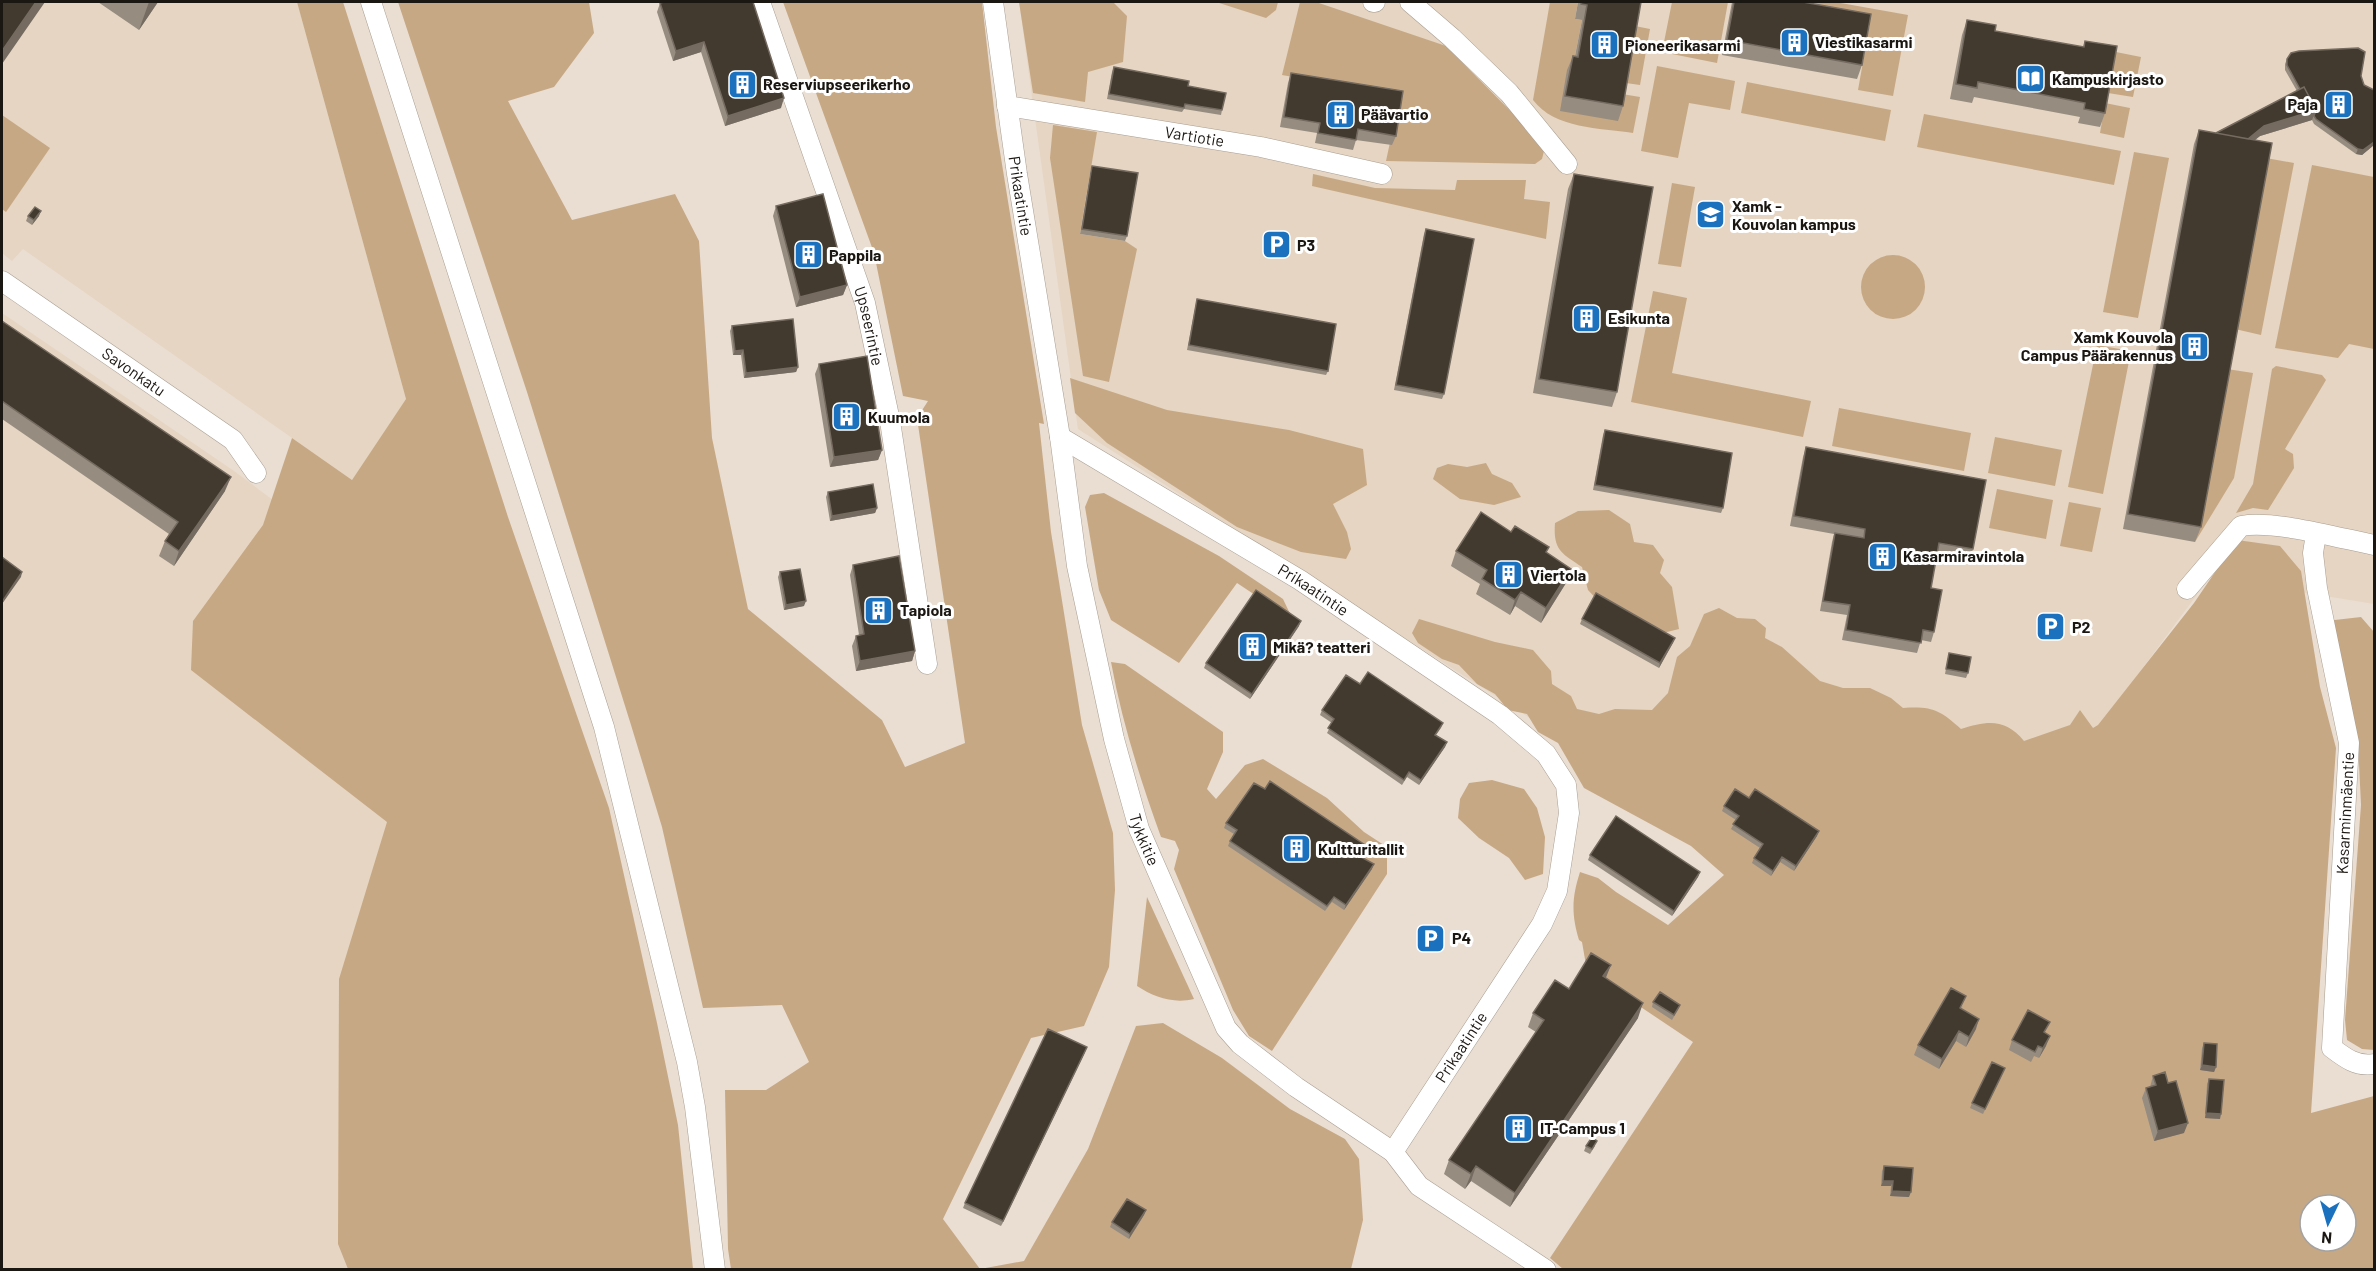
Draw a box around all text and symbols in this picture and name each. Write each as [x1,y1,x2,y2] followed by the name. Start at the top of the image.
[1778,26,1810,58] building icon: Viestikasarmi
[1588,29,1620,61] building icon: Pioneerikasarmi
[1815,32,1913,51] place label: Viestikasarmi
[1625,35,1741,54] place label: Pioneerikasarmi
[2015,63,2047,95] library icon: Kampuskirjasto
[726,68,758,100] building icon: Reserviupseerikerho
[2052,69,2164,88] place label: Kampuskirjasto
[763,74,911,93] place label: Reserviupseerikerho
[2323,88,2355,120] building icon: Paja
[2288,94,2318,113] place label: Paja
[1324,98,1356,130] building icon: Päävartio
[1361,104,1429,123] place label: Päävartio
[1164,122,1226,150] street label: Vartiotie
[1006,155,1037,237] street label: Prikaatintie
[1732,196,1856,233] place label: Xamk - Kouvolan kampus
[1695,199,1727,231] school or university icon: Xamk - Kouvolan kampus
[1260,229,1292,261] parking icon: P3
[1297,235,1315,254] place label: P3
[792,239,824,271] building icon: Pappila
[829,245,882,264] place label: Pappila
[851,283,888,367] street label: Upseerintie
[1571,302,1603,334] building icon: Esikunta
[1608,308,1670,327] place label: Esikunta
[2021,327,2173,364] place label: Xamk Kouvola Campus Päärakennus
[2178,330,2210,362] building icon: Xamk Kouvola Campus Päärakennus
[99,343,169,400] street label: Savonkatu
[831,401,863,433] building icon: Kuumola
[868,407,930,426] place label: Kuumola
[1866,540,1898,572] building icon: Kasarmiravintola
[1903,546,2024,565] place label: Kasarmiravintola
[1275,559,1353,619] street label: Prikaatintie
[1493,559,1525,591] building icon: Viertola
[1530,565,1586,584] place label: Viertola
[863,594,895,626] building icon: Tapiola
[900,600,952,619] place label: Tapiola
[2035,611,2067,643] parking icon: P2
[2072,617,2091,636] place label: P2
[1236,631,1268,663] building icon: Mikä? teatteri
[1273,637,1371,656] place label: Mikä? teatteri
[2332,751,2357,875] street label: Kasarminmäentie
[1126,811,1164,868] street label: Tykkitie
[1281,833,1313,865] building icon: Kultturitallit
[1318,839,1404,858] place label: Kultturitallit
[1415,922,1447,954] parking icon: P4
[1452,928,1471,947] place label: P4
[1431,1008,1490,1086] street label: Prikaatintie
[1503,1112,1535,1144] building icon: IT-Campus 1
[1540,1118,1625,1137] place label: IT-Campus 1
[2298,1193,2358,1253] north arrow
[2321,1229,2333,1248] text: N

